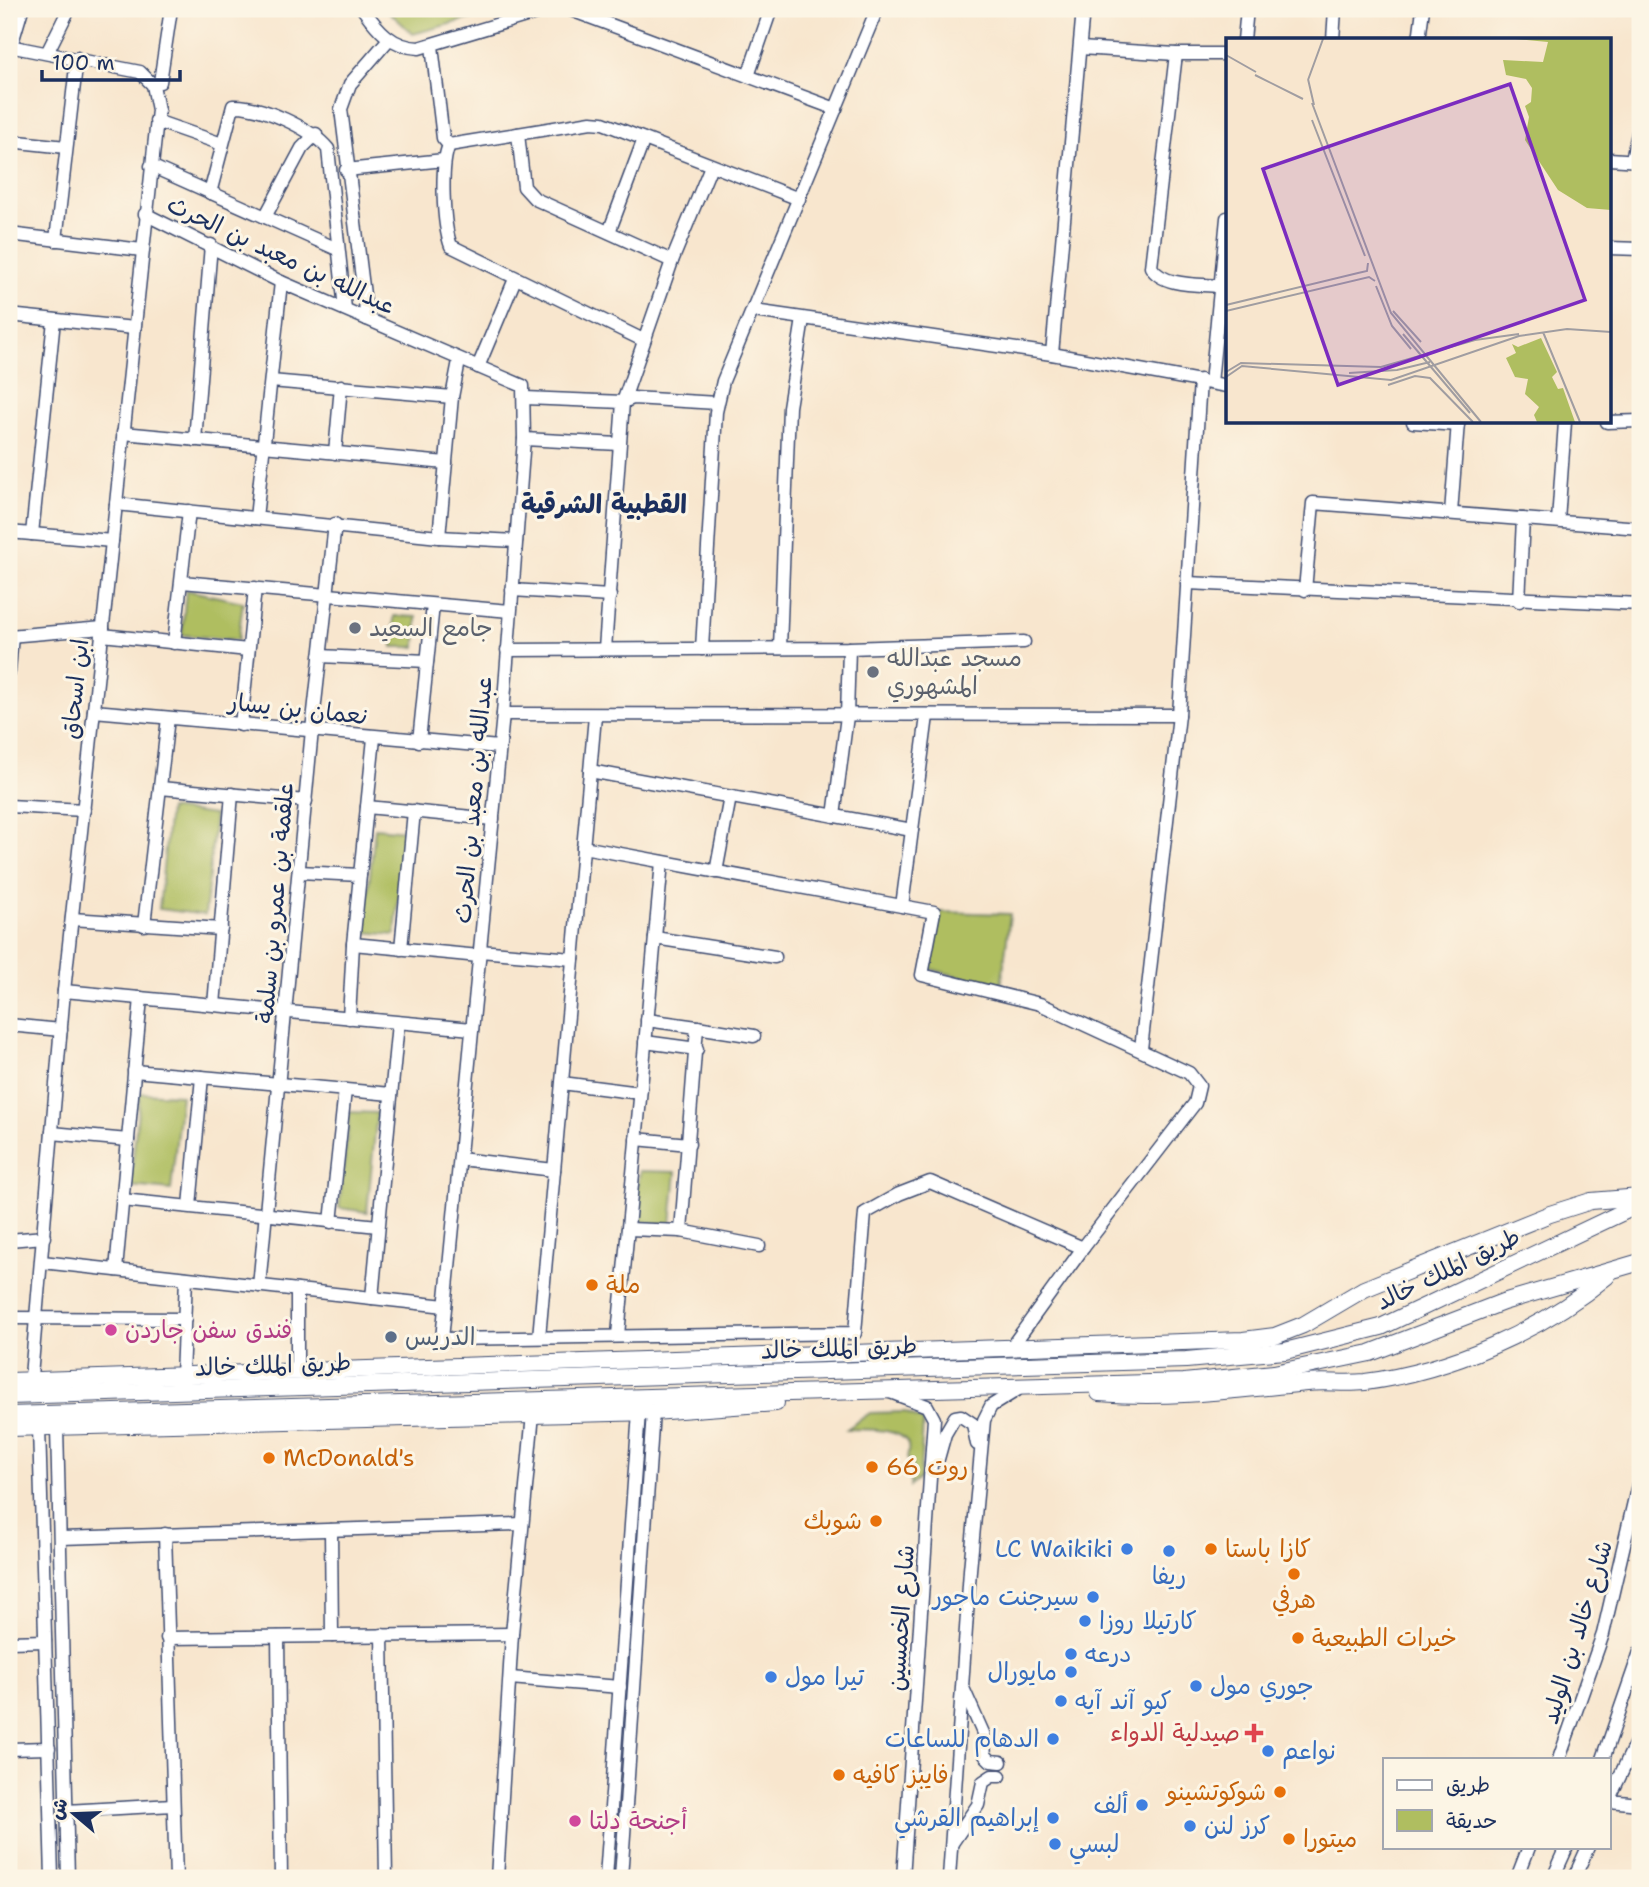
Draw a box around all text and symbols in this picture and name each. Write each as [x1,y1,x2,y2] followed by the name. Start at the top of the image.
[42,38,180,82] scale bar
[1226,38,1610,424] inset map
[52,49,115,77] text: 100 m
[162,188,400,322] street label: عبدالله بن معبد بن الحرث
[521,486,687,521] district label: القطبية الشرقية
[369,612,493,645] place label: جامع السعيد
[347,620,363,636] marker: جامع السعيد
[54,637,96,741] street label: ابن اسحاق
[887,642,1022,703] place label: مسجد عبدالله المشهوري
[865,664,881,680] marker: مسجد عبدالله المشهوري
[446,675,500,925] street label: عبدالله بن معبد بن الحرث
[225,686,371,732] street label: نعمان بن يسار
[249,781,301,1025] street label: علقمة بن عمرو بن سلمة
[1371,1220,1525,1318] street label: طريق الملك خالد
[606,1269,640,1301] place label: ملة
[584,1277,600,1293] marker: ملة
[125,1314,292,1346] place label: فندق سفن جاردن
[405,1321,475,1353] place label: الدريس
[103,1322,119,1338] marker: فندق سفن جاردن
[383,1329,399,1345] marker: الدريس
[760,1329,918,1367] street label: طريق الملك خالد
[194,1346,352,1384] street label: طريق الملك خالد
[283,1442,415,1474] place label: McDonald's
[261,1450,277,1466] marker: McDonald's
[886,1451,968,1483] place label: روت 66
[864,1459,880,1475] marker: روت 66
[804,1505,862,1537] place label: شوبك
[868,1513,884,1529] marker: شوبك
[995,1533,1113,1565] place label: LC Waikiki
[1225,1533,1311,1565] place label: كازا باستا
[1534,1536,1621,1728] street label: شارع خالد بن الوليد
[1119,1541,1135,1557] marker: LC Waikiki
[1203,1541,1219,1557] marker: كازا باستا
[1161,1543,1177,1559] marker: ريفا
[880,1544,923,1692] street label: شارع الخمسين
[1152,1560,1186,1592] place label: ريفا
[1286,1566,1302,1582] marker: هرفي
[931,1581,1079,1613] place label: سيرجنت ماجور
[1272,1584,1316,1617] place label: هرفي
[1085,1589,1101,1605] marker: سيرجنت ماجور
[1099,1605,1197,1637] place label: كارتيلا روزا
[1077,1613,1093,1629] marker: كارتيلا روزا
[1312,1622,1457,1654] place label: خيرات الطبيعية
[1290,1630,1306,1646] marker: خيرات الطبيعية
[1085,1638,1132,1670] place label: درعه
[1063,1646,1079,1662] marker: درعه
[987,1656,1057,1688] place label: مايورال
[785,1661,865,1693] place label: تيرا مول
[1063,1664,1079,1680] marker: مايورال
[763,1669,779,1685] marker: تيرا مول
[1210,1670,1314,1703] place label: جوري مول
[1188,1678,1204,1694] marker: جوري مول
[1075,1685,1171,1717] place label: كیو آند آیه
[1053,1693,1069,1709] marker: كیو آند آیه
[1110,1717,1240,1749] place label: صيدلية الدواء
[885,1723,1039,1757] place label: الدهام للساعات
[1246,1725,1262,1741] marker: صيدلية الدواء
[1045,1731,1061,1747] marker: الدهام للساعات
[1282,1735,1337,1769] place label: نواعم
[1260,1743,1276,1759] marker: نواعم
[1383,1758,1610,1848] legend
[853,1759,949,1791] place label: فايبز كافيه
[831,1767,847,1783] marker: فايبز كافيه
[1446,1771,1490,1799] text: طريق
[1165,1776,1266,1808] place label: شوكوتشينو
[38,1778,108,1848] north arrow
[1272,1784,1288,1800] marker: شوكوتشينو
[1093,1789,1128,1821] place label: ألف
[43,1795,74,1823] text: ش
[1134,1797,1150,1813] marker: ألف
[894,1802,1039,1839] place label: إبراهيم القرشي
[589,1805,687,1837] place label: أجنحة دلتا
[1446,1807,1497,1835] text: حديقة
[1045,1810,1061,1826] marker: إبراهيم القرشي
[1204,1810,1270,1842] place label: كرز لنن
[567,1813,583,1829] marker: أجنحة دلتا
[1182,1818,1198,1834] marker: كرز لنن
[1303,1823,1357,1855] place label: ميتورا
[1069,1828,1119,1865] place label: لبسي
[1281,1831,1297,1847] marker: ميتورا
[1047,1836,1063,1852] marker: لبسي

